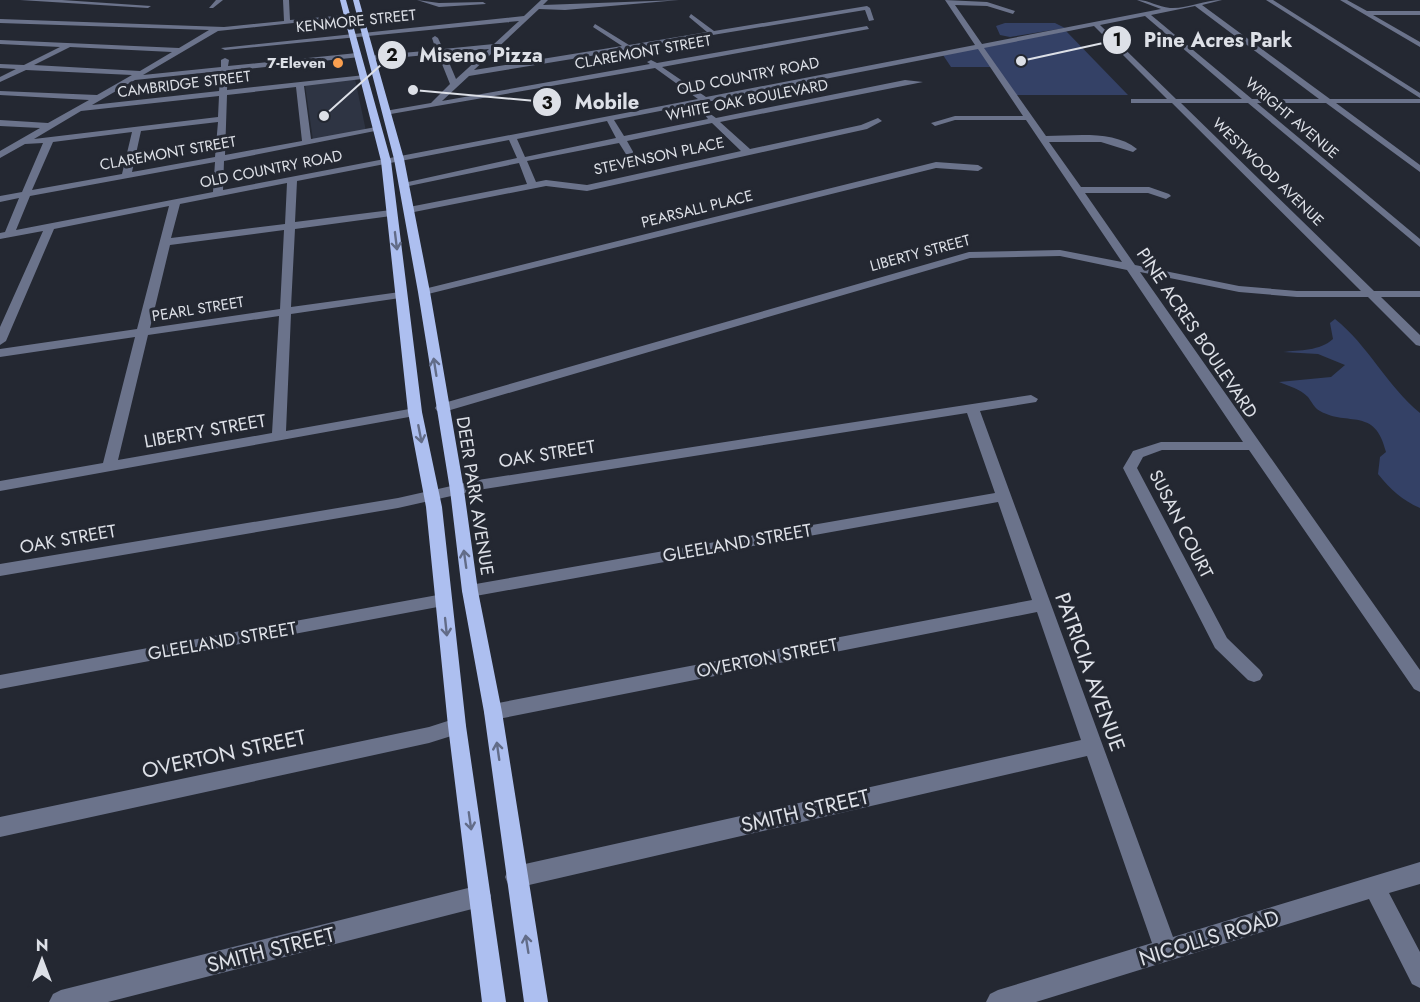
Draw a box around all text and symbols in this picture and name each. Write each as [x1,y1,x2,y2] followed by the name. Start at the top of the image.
[295,4,417,38] street label: KENMORE STREET
[1102,21,1304,59] callout: Pine Acres Park
[1144,26,1293,55] text: Pine Acres Park
[1112,27,1122,53] text: 1
[573,29,713,75] street label: CLAREMONT STREET
[377,36,554,74] callout: Miseno Pizza
[419,41,543,70] text: Miseno Pizza
[386,42,398,68] text: 2
[675,51,821,101] street label: OLD COUNTRY ROAD
[267,52,326,74] place label: 7-Eleven
[331,56,345,70] marker: 7-Eleven
[116,65,252,103] street label: CAMBRIDGE STREET
[1240,72,1344,164] street label: WRIGHT AVENUE
[664,73,830,127] street label: WHITE OAK BOULEVARD
[532,83,651,121] callout: Mobile
[575,88,639,117] text: Mobile
[541,90,553,116] text: 3
[1207,113,1329,231] street label: WESTWOOD AVENUE
[98,130,238,176] street label: CLAREMONT STREET
[592,131,726,181] street label: STEVENSON PLACE
[198,144,344,194] street label: OLD COUNTRY ROAD
[639,185,755,233] street label: PEARSALL PLACE
[867,229,973,277] street label: LIBERTY STREET
[390,230,401,250] one-way arrow
[1130,243,1264,423] street label: PINE ACRES BOULEVARD
[150,291,246,327] street label: PEARL STREET
[430,357,441,377] one-way arrow
[142,407,269,455] street label: LIBERTY STREET
[450,415,500,577] street label: DEER PARK AVENUE
[415,424,426,444] one-way arrow
[497,433,598,474] street label: OAK STREET
[1143,465,1220,583] street label: SUSAN COURT
[661,517,814,569] street label: GLEELAND STREET
[18,518,119,560] street label: OAK STREET
[460,550,471,570] one-way arrow
[1047,588,1133,756] street label: PATRICIA AVENUE
[146,615,299,667] street label: GLEELAND STREET
[441,617,452,637] one-way arrow
[694,631,840,684] street label: OVERTON STREET
[139,722,309,786] street label: OVERTON STREET
[493,742,504,762] one-way arrow
[738,782,872,840] street label: SMITH STREET
[464,810,475,830] one-way arrow
[1135,902,1283,974] street label: NICOLLS ROAD
[204,920,338,980] street label: SMITH STREET
[12,930,72,990] north arrow
[36,934,48,957] text: N
[521,935,532,955] one-way arrow

